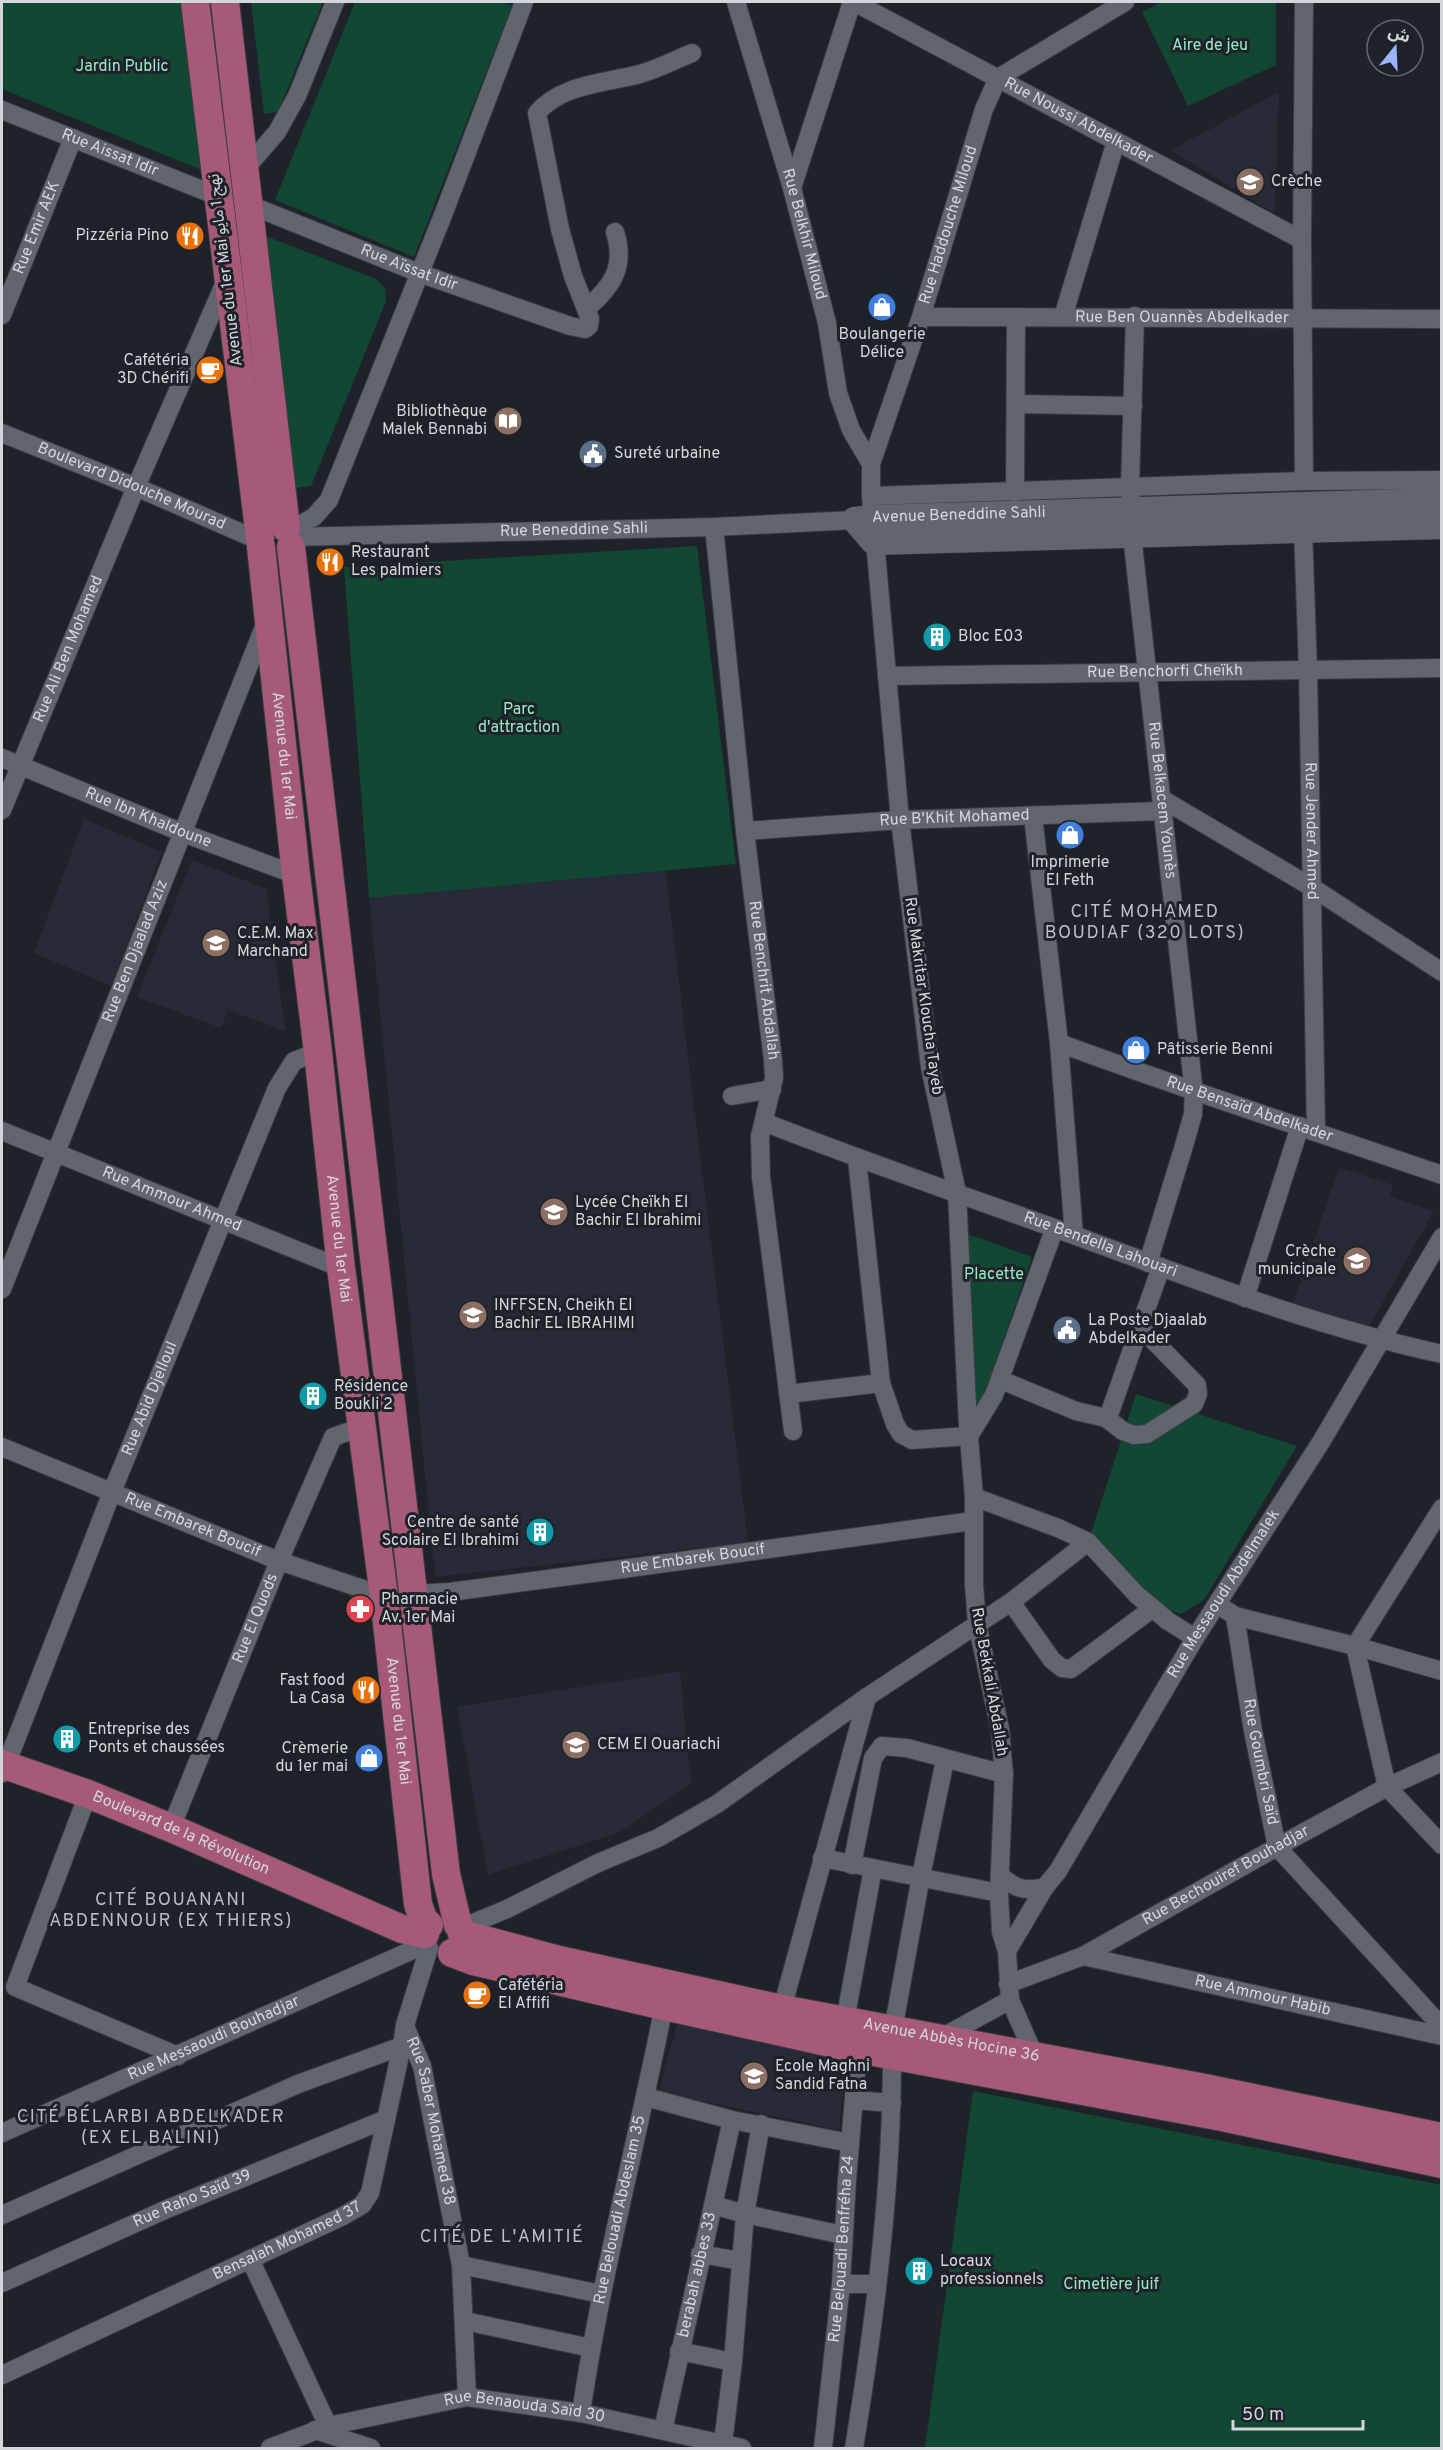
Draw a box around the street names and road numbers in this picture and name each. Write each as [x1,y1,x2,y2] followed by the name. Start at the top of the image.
[1000,73,1156,169] street label: Rue Noussi Abdelkader
[58,125,161,181] street label: Rue Aissat Idir
[915,143,982,307] street label: Rue Haddouche Miloud
[777,166,831,302] street label: Rue Belkhir Miloud
[204,172,249,368] street label: Avenue du 1er Mai نهج 1 مايو
[9,178,65,277] street label: Rue Emir AEK
[357,240,460,296] street label: Rue Aïssat Idir
[1075,308,1289,328] street label: Rue Ben Ouannès Abdelkader
[34,438,229,535] street label: Boulevard Didouche Mourad
[872,503,1046,528] street label: Avenue Beneddine Sahli
[500,519,648,542] street label: Rue Beneddine Sahli
[29,573,108,726] street label: Rue Ali Ben Mohamed
[1087,661,1243,683] street label: Rue Benchorfi Cheïkh
[267,691,300,821] street label: Avenue du 1er Mai
[1143,721,1180,880] street label: Rue Belkacem Younès
[1300,762,1322,900] street label: Rue Jender Ahmed
[82,783,214,853] street label: Rue Ibn Khaldoune
[879,806,1030,831] street label: Rue B'Khit Mohamed
[98,877,173,1026] street label: Rue Ben Djaalad Aziz
[899,896,947,1096] street label: Rue Makritar Kloucha Tayeb
[744,899,783,1061] street label: Rue Benchrit Abdallah
[1164,1072,1336,1147] street label: Rue Bensaïd Abdelkader
[99,1162,244,1237] street label: Rue Ammour Ahmed
[321,1174,355,1304] street label: Avenue du 1er Mai
[1021,1208,1180,1282] street label: Rue Bendella Lahouari
[118,1339,182,1459] street label: Rue Abid Djelloul
[122,1489,264,1563] street label: Rue Embarek Boucif
[1163,1506,1285,1682] street label: Rue Messaoudi Abdelmalek
[619,1540,767,1579] street label: Rue Embarek Boucif
[229,1570,283,1667] street label: Rue El Quods
[966,1606,1012,1758] street label: Rue Bekkali Abdallah
[381,1656,415,1786] street label: Avenue du 1er Mai
[1238,1697,1282,1827] street label: Rue Goumbri Saïd
[89,1787,273,1880] street label: Boulevard de la Révolution
[1139,1821,1313,1931] street label: Rue Bechouiref Bouhadjar
[1193,1971,1333,2021] street label: Rue Ammour Habib
[125,1992,303,2086] street label: Rue Messaoudi Bouhadjar
[861,2014,1041,2067] street label: Avenue Abbès Hocine 36
[401,2034,459,2207] street label: Rue Saber Mohamed 38
[590,2113,650,2306] street label: Rue Belouadi Abdeslam 35
[825,2154,859,2344] street label: Rue Belouadi Benfréha 24
[130,2165,254,2233] street label: Rue Raho Saïd 39
[210,2197,365,2285] street label: Bensalah Mohamed 37
[674,2210,721,2340] street label: berabah abbes 33
[442,2387,607,2428] street label: Rue Benaouda Saïd 30

